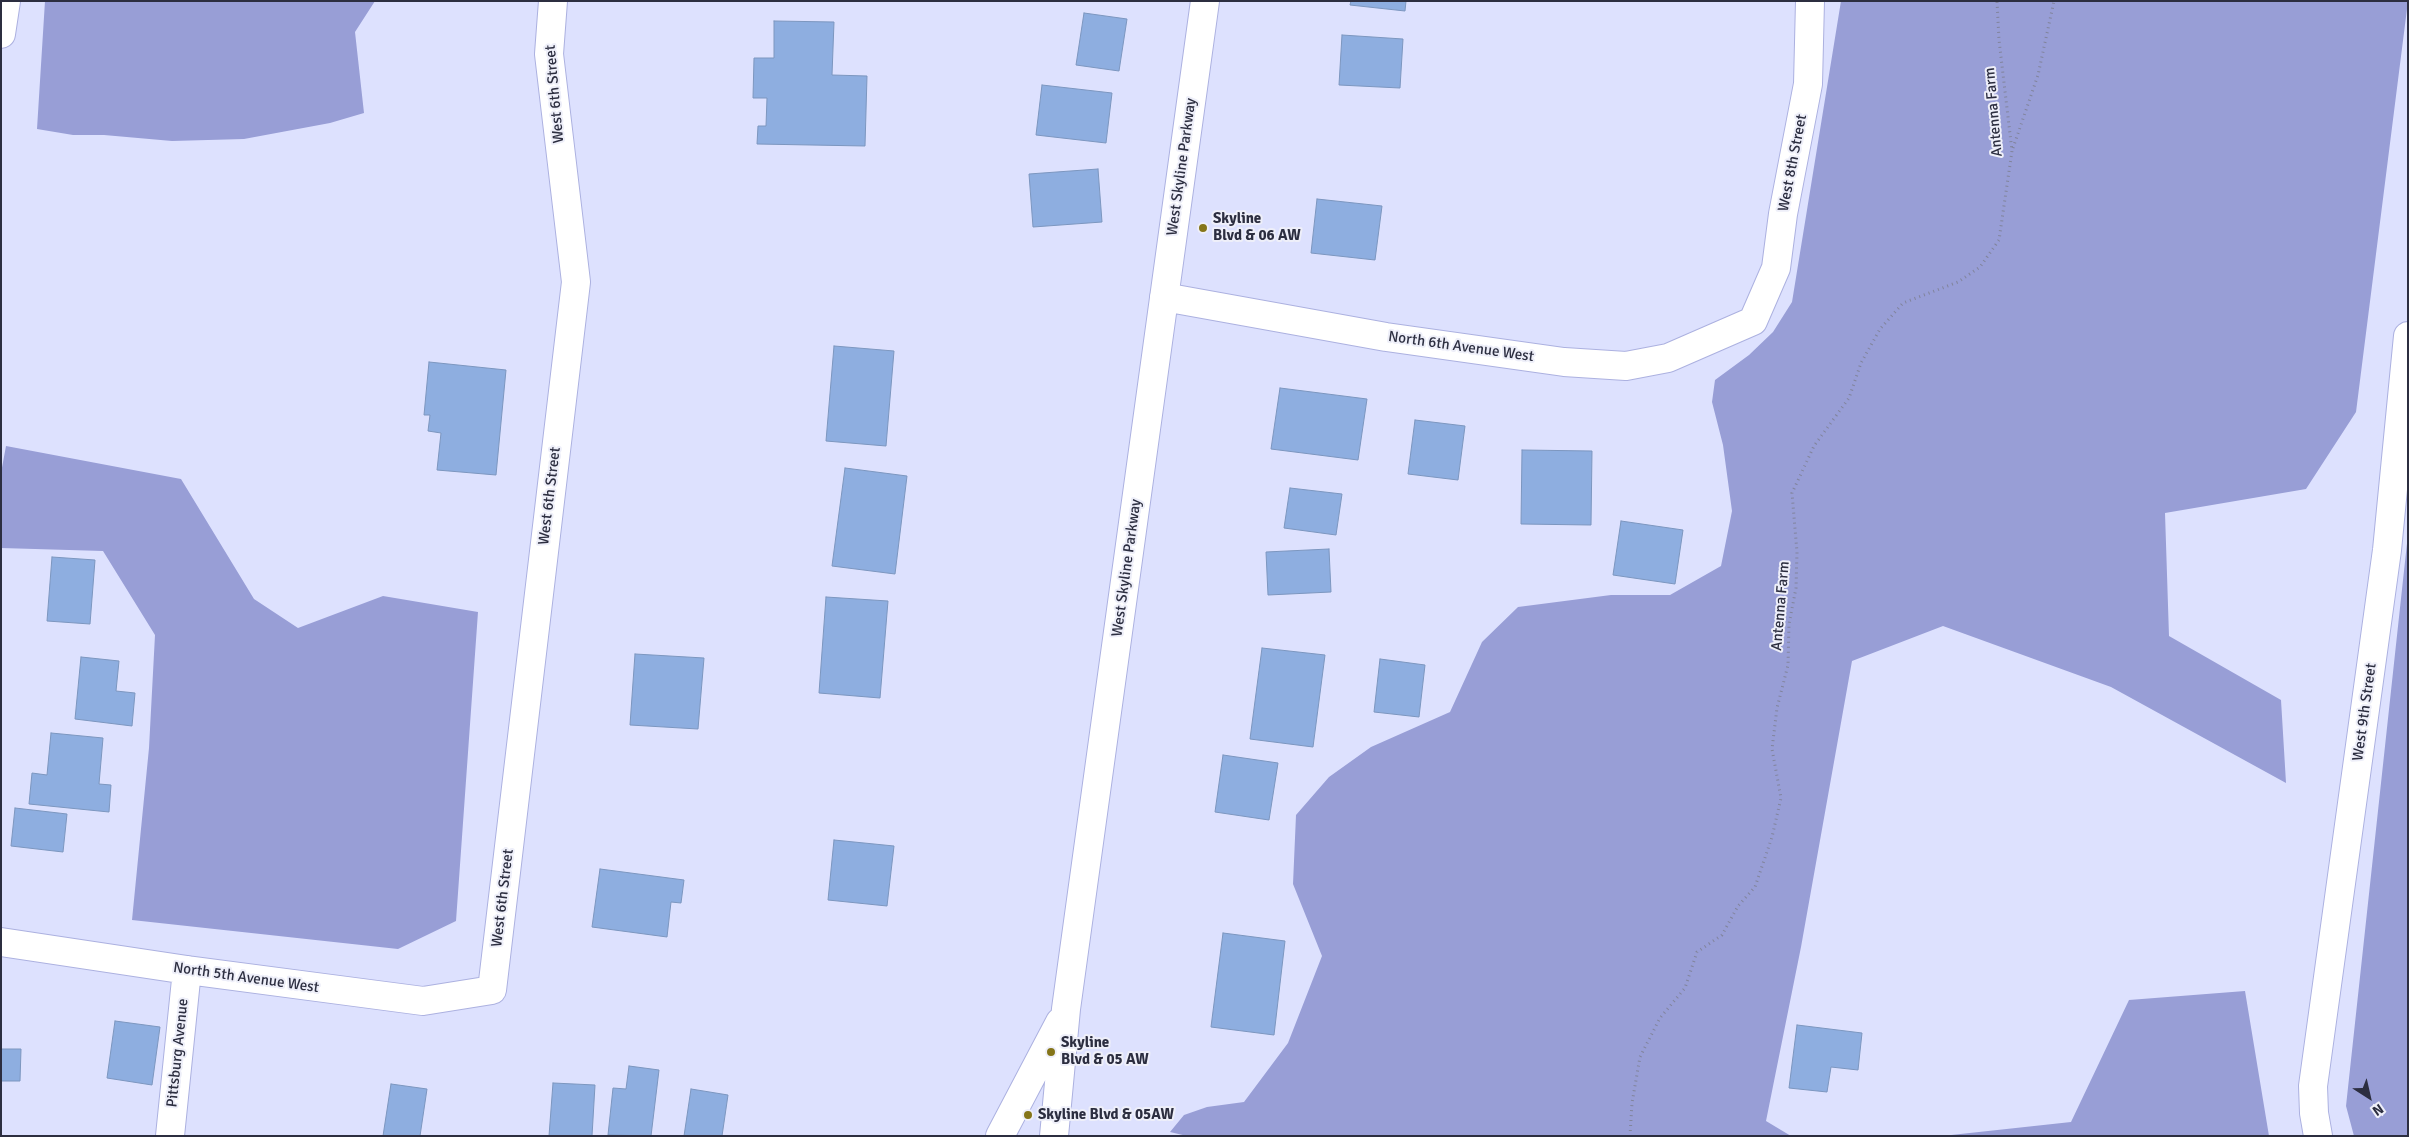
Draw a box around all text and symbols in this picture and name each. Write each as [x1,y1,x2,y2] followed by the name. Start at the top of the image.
[542,44,568,144] street label: West 6th Street
[1981,67,2007,157] street label: Antenna Farm
[1163,97,1201,237] street label: West Skyline Parkway
[1775,113,1811,213] street label: West 8th Street
[1213,210,1301,245] place label: Skyline Blvd & 06 AW
[1197,222,1209,234] marker: Skyline Blvd & 06 AW
[1387,328,1535,366] street label: North 6th Avenue West
[535,446,565,546] street label: West 6th Street
[1108,498,1146,638] street label: West Skyline Parkway
[1768,561,1794,651] street label: Antenna Farm
[2349,662,2381,762] street label: West 9th Street
[488,848,518,948] street label: West 6th Street
[172,959,320,997] street label: North 5th Avenue West
[163,998,193,1108] street label: Pittsburg Avenue
[1061,1034,1149,1069] place label: Skyline Blvd & 05 AW
[1045,1046,1057,1058] marker: Skyline Blvd & 05 AW
[2344,1072,2394,1122] north arrow
[2369,1100,2387,1119] text: N
[1038,1106,1174,1124] place label: Skyline Blvd & 05AW
[1022,1109,1034,1121] marker: Skyline Blvd & 05AW

